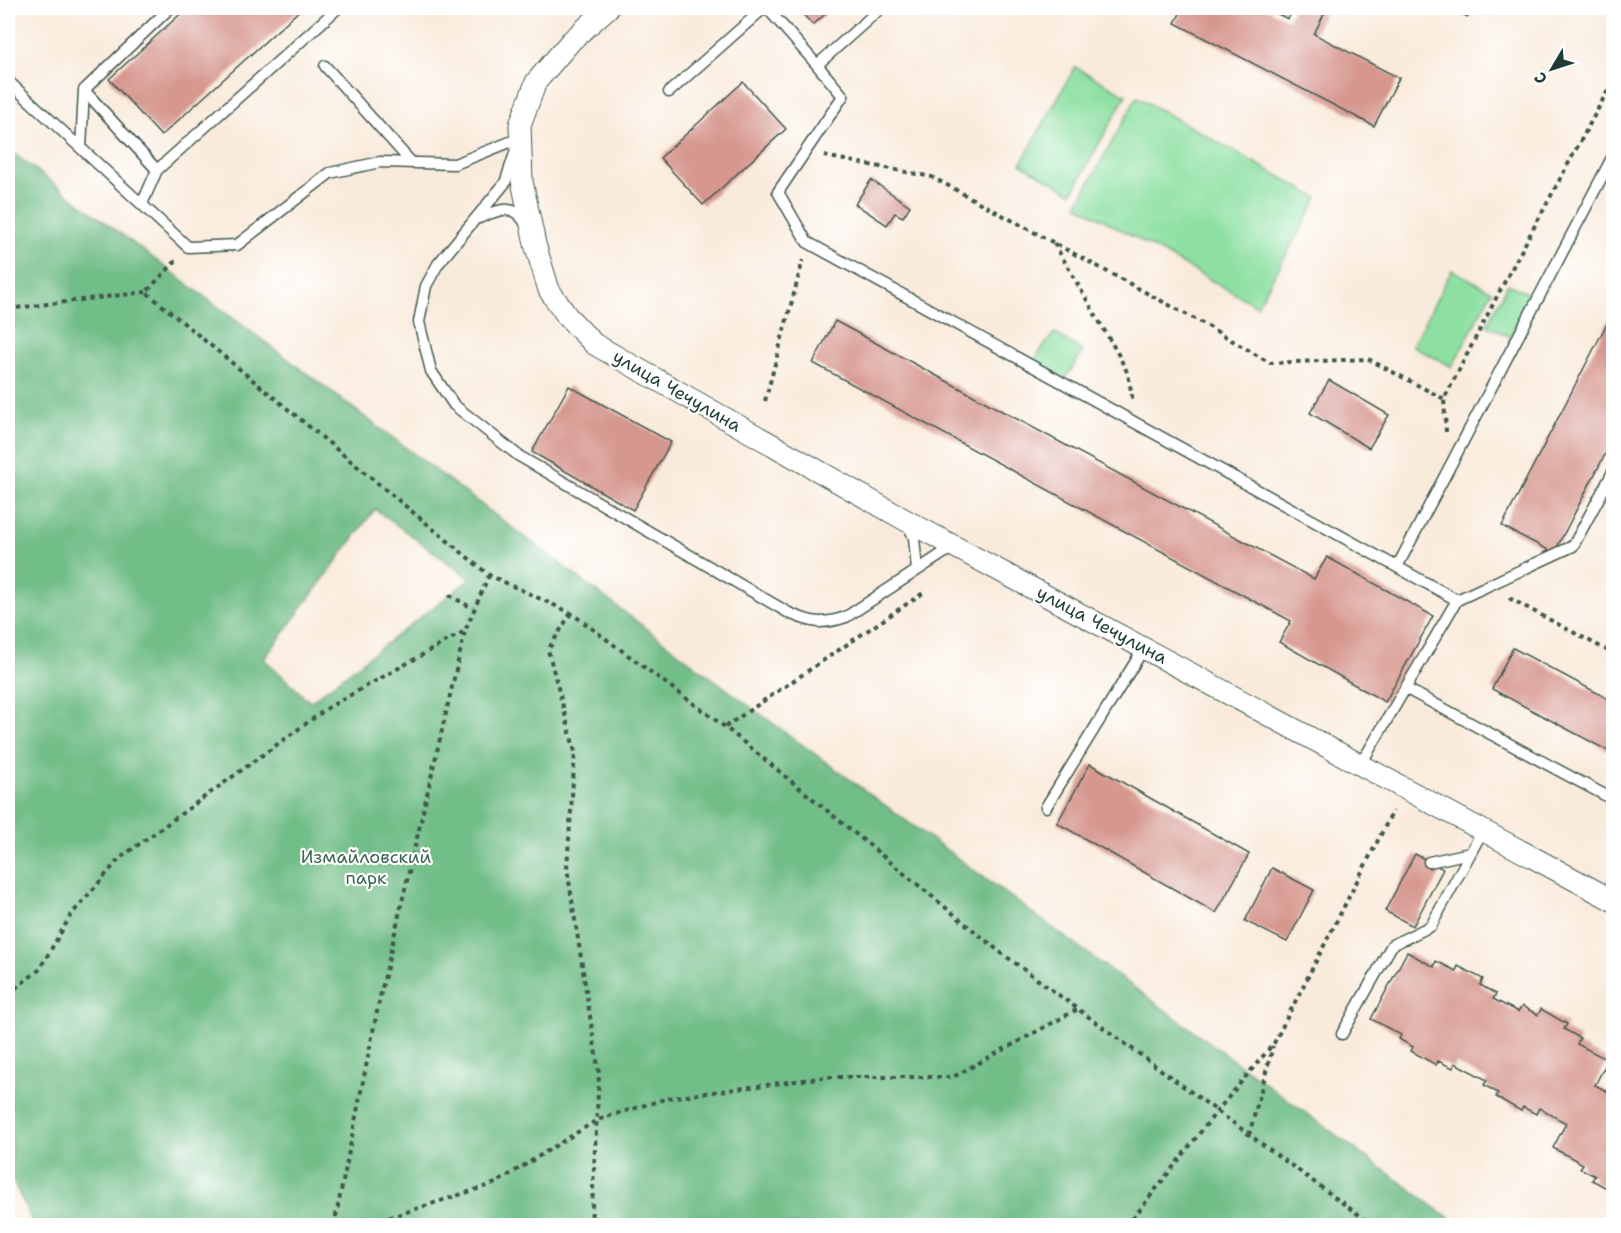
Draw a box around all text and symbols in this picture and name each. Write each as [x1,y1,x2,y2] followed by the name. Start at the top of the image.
[1522,39,1582,99] north arrow
[1529,68,1552,89] text: С
[608,344,746,438] street label: улица Чечулина
[1033,580,1171,670] street label: улица Чечулина
[301,845,431,890] park label: Измайловский парк

